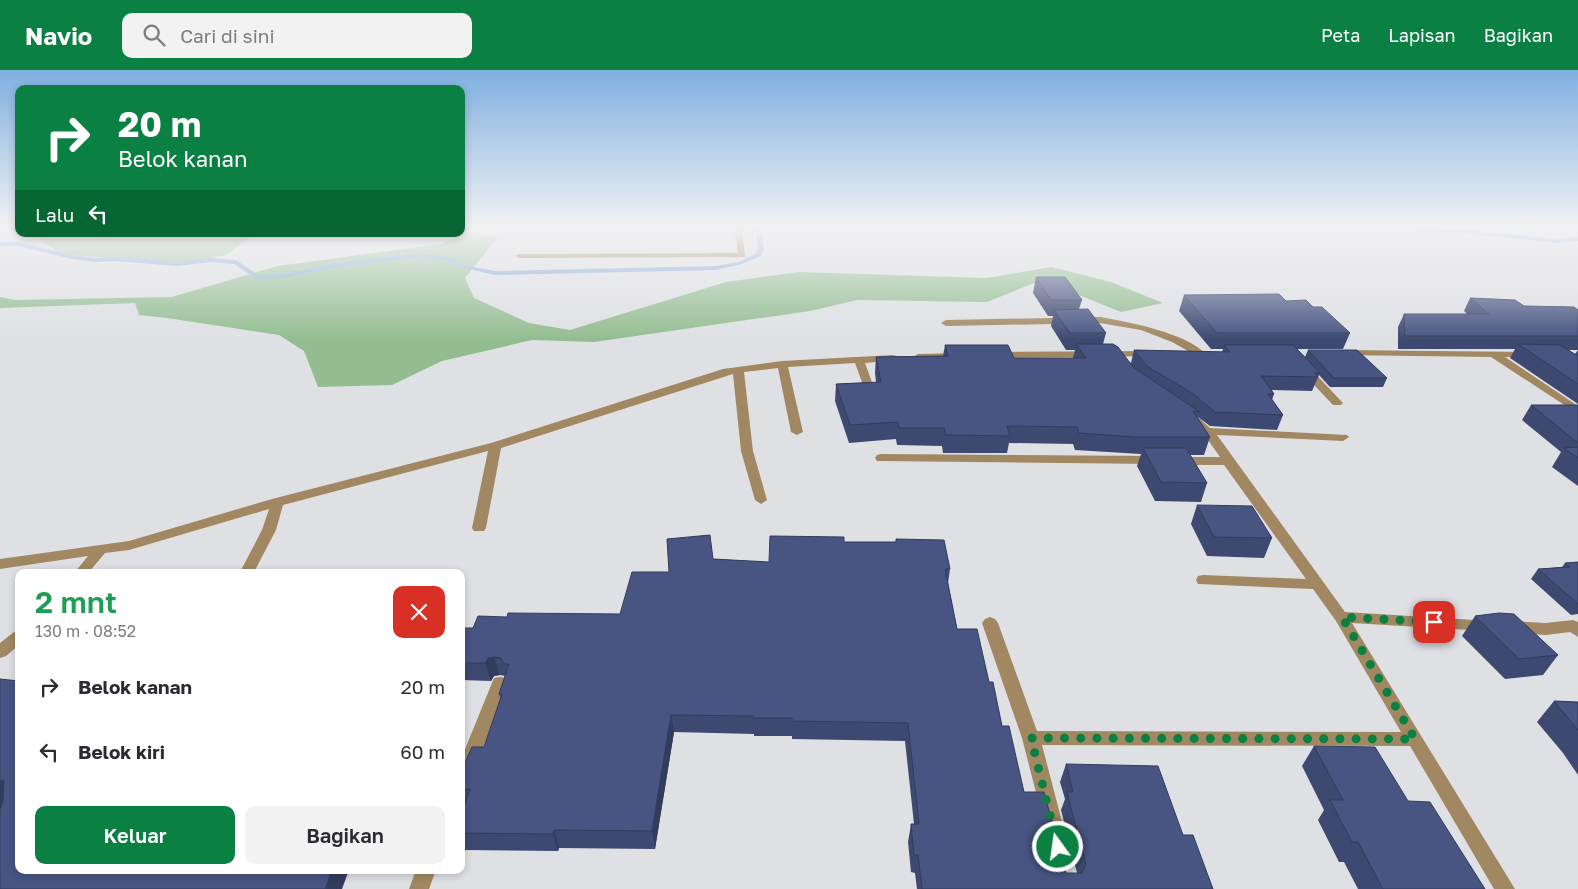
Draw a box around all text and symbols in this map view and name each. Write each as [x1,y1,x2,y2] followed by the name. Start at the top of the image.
[122,13,472,58] search box
[25,21,92,50] text: Navio
[140,21,168,49] icon: search
[180,24,275,47] text: Cari di sini
[1321,24,1360,46] text: Peta
[1388,24,1456,46] text: Lapisan
[1484,24,1553,46] text: Bagikan
[118,103,201,145] text: 20 m
[35,105,100,170] icon: right
[118,145,248,172] text: Belok kanan
[84,200,112,228] icon: left
[35,203,74,226] text: Lalu
[35,584,117,620] text: 2 mnt
[393,586,445,638] button: close
[1413,601,1455,643] pin
[1420,608,1448,636] icon: arrive
[35,621,136,641] text: 130 m · 08:52
[35,673,63,701] icon: right
[78,675,192,698] text: Belok kanan
[401,675,445,698] text: 20 m
[35,738,63,766] icon: left
[78,740,165,763] text: Belok kiri
[400,740,445,763] text: 60 m
[35,806,235,864] button: Keluar
[245,806,445,864] button: Bagikan
[1031,820,1083,872] position arrow

